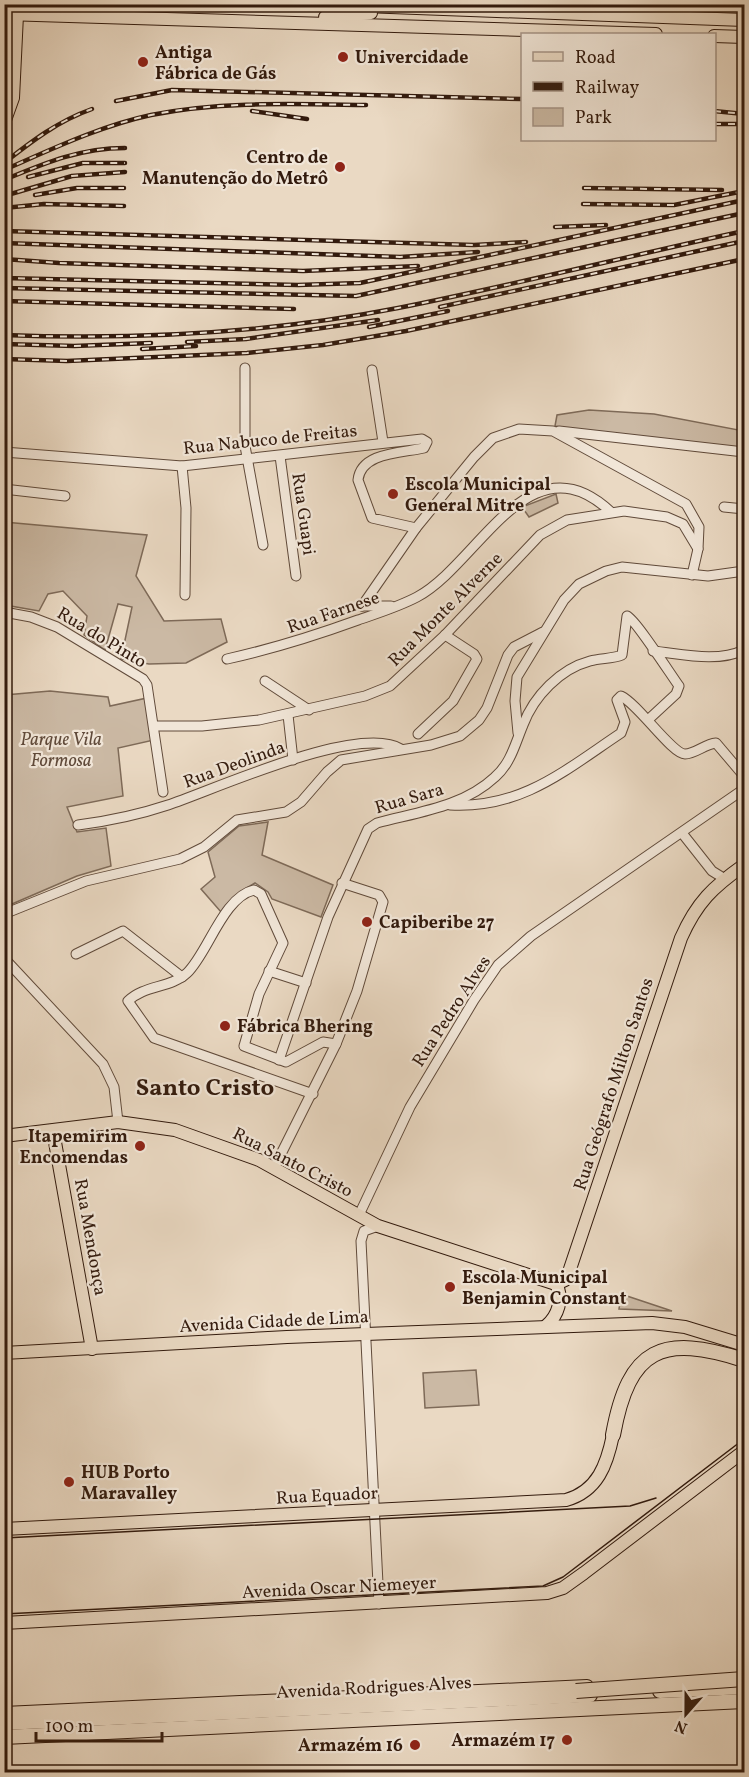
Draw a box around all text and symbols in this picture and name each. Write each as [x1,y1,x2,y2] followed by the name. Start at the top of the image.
[521,33,716,141] legend
[155,41,276,87] place label: Antiga Fábrica de Gás
[355,46,468,71] place label: Univercidade
[575,46,616,71] text: Road
[336,50,350,64] marker: Univercidade
[136,55,150,69] marker: Antiga Fábrica de Gás
[575,76,639,101] text: Railway
[575,106,612,131] text: Park
[142,146,328,192] place label: Centro de Manutenção do Metrô
[333,160,347,174] marker: Centro de Manutenção do Metrô
[182,419,358,462] street label: Rua Nabuco de Freitas
[284,471,321,557] street label: Rua Guapi
[405,473,551,519] place label: Escola Municipal General Mitre
[386,487,400,501] marker: Escola Municipal General Mitre
[383,547,509,673] street label: Rua Monte Alverne
[284,586,383,641] street label: Rua Farnese
[52,602,151,675] street label: Rua do Pinto
[20,728,102,774] park label: Parque Vila Formosa
[180,735,289,795] street label: Rua Deolinda
[372,778,447,821] street label: Rua Sara
[379,911,495,936] place label: Capiberibe 27
[360,915,374,929] marker: Capiberibe 27
[407,951,498,1072] street label: Rua Pedro Alves
[568,975,661,1194] street label: Rua Geógrafo Milton Santos
[237,1015,373,1040] place label: Fábrica Bhering
[218,1019,232,1033] marker: Fábrica Bhering
[136,1072,274,1106] district label: Santo Cristo
[228,1122,357,1204] street label: Rua Santo Cristo
[20,1125,128,1171] place label: Itapemirim Encomendas
[133,1139,147,1153] marker: Itapemirim Encomendas
[67,1177,112,1298] street label: Rua Mendonça
[462,1266,627,1312] place label: Escola Municipal Benjamin Constant
[443,1280,457,1294] marker: Escola Municipal Benjamin Constant
[179,1305,369,1340] street label: Avenida Cidade de Lima
[81,1461,177,1507] place label: HUB Porto Maravalley
[62,1475,76,1489] marker: HUB Porto Maravalley
[275,1481,379,1512] street label: Rua Equador
[241,1571,437,1606] street label: Avenida Oscar Niemeyer
[276,1671,472,1706] street label: Avenida Rodrigues Alves
[656,1684,716,1744] north arrow
[36,1705,162,1743] scale bar
[672,1714,691,1738] text: N
[45,1715,94,1740] text: 100 m
[451,1729,555,1754] place label: Armazém 17
[560,1733,574,1747] marker: Armazém 17
[298,1734,403,1759] place label: Armazém 16
[408,1738,422,1752] marker: Armazém 16

